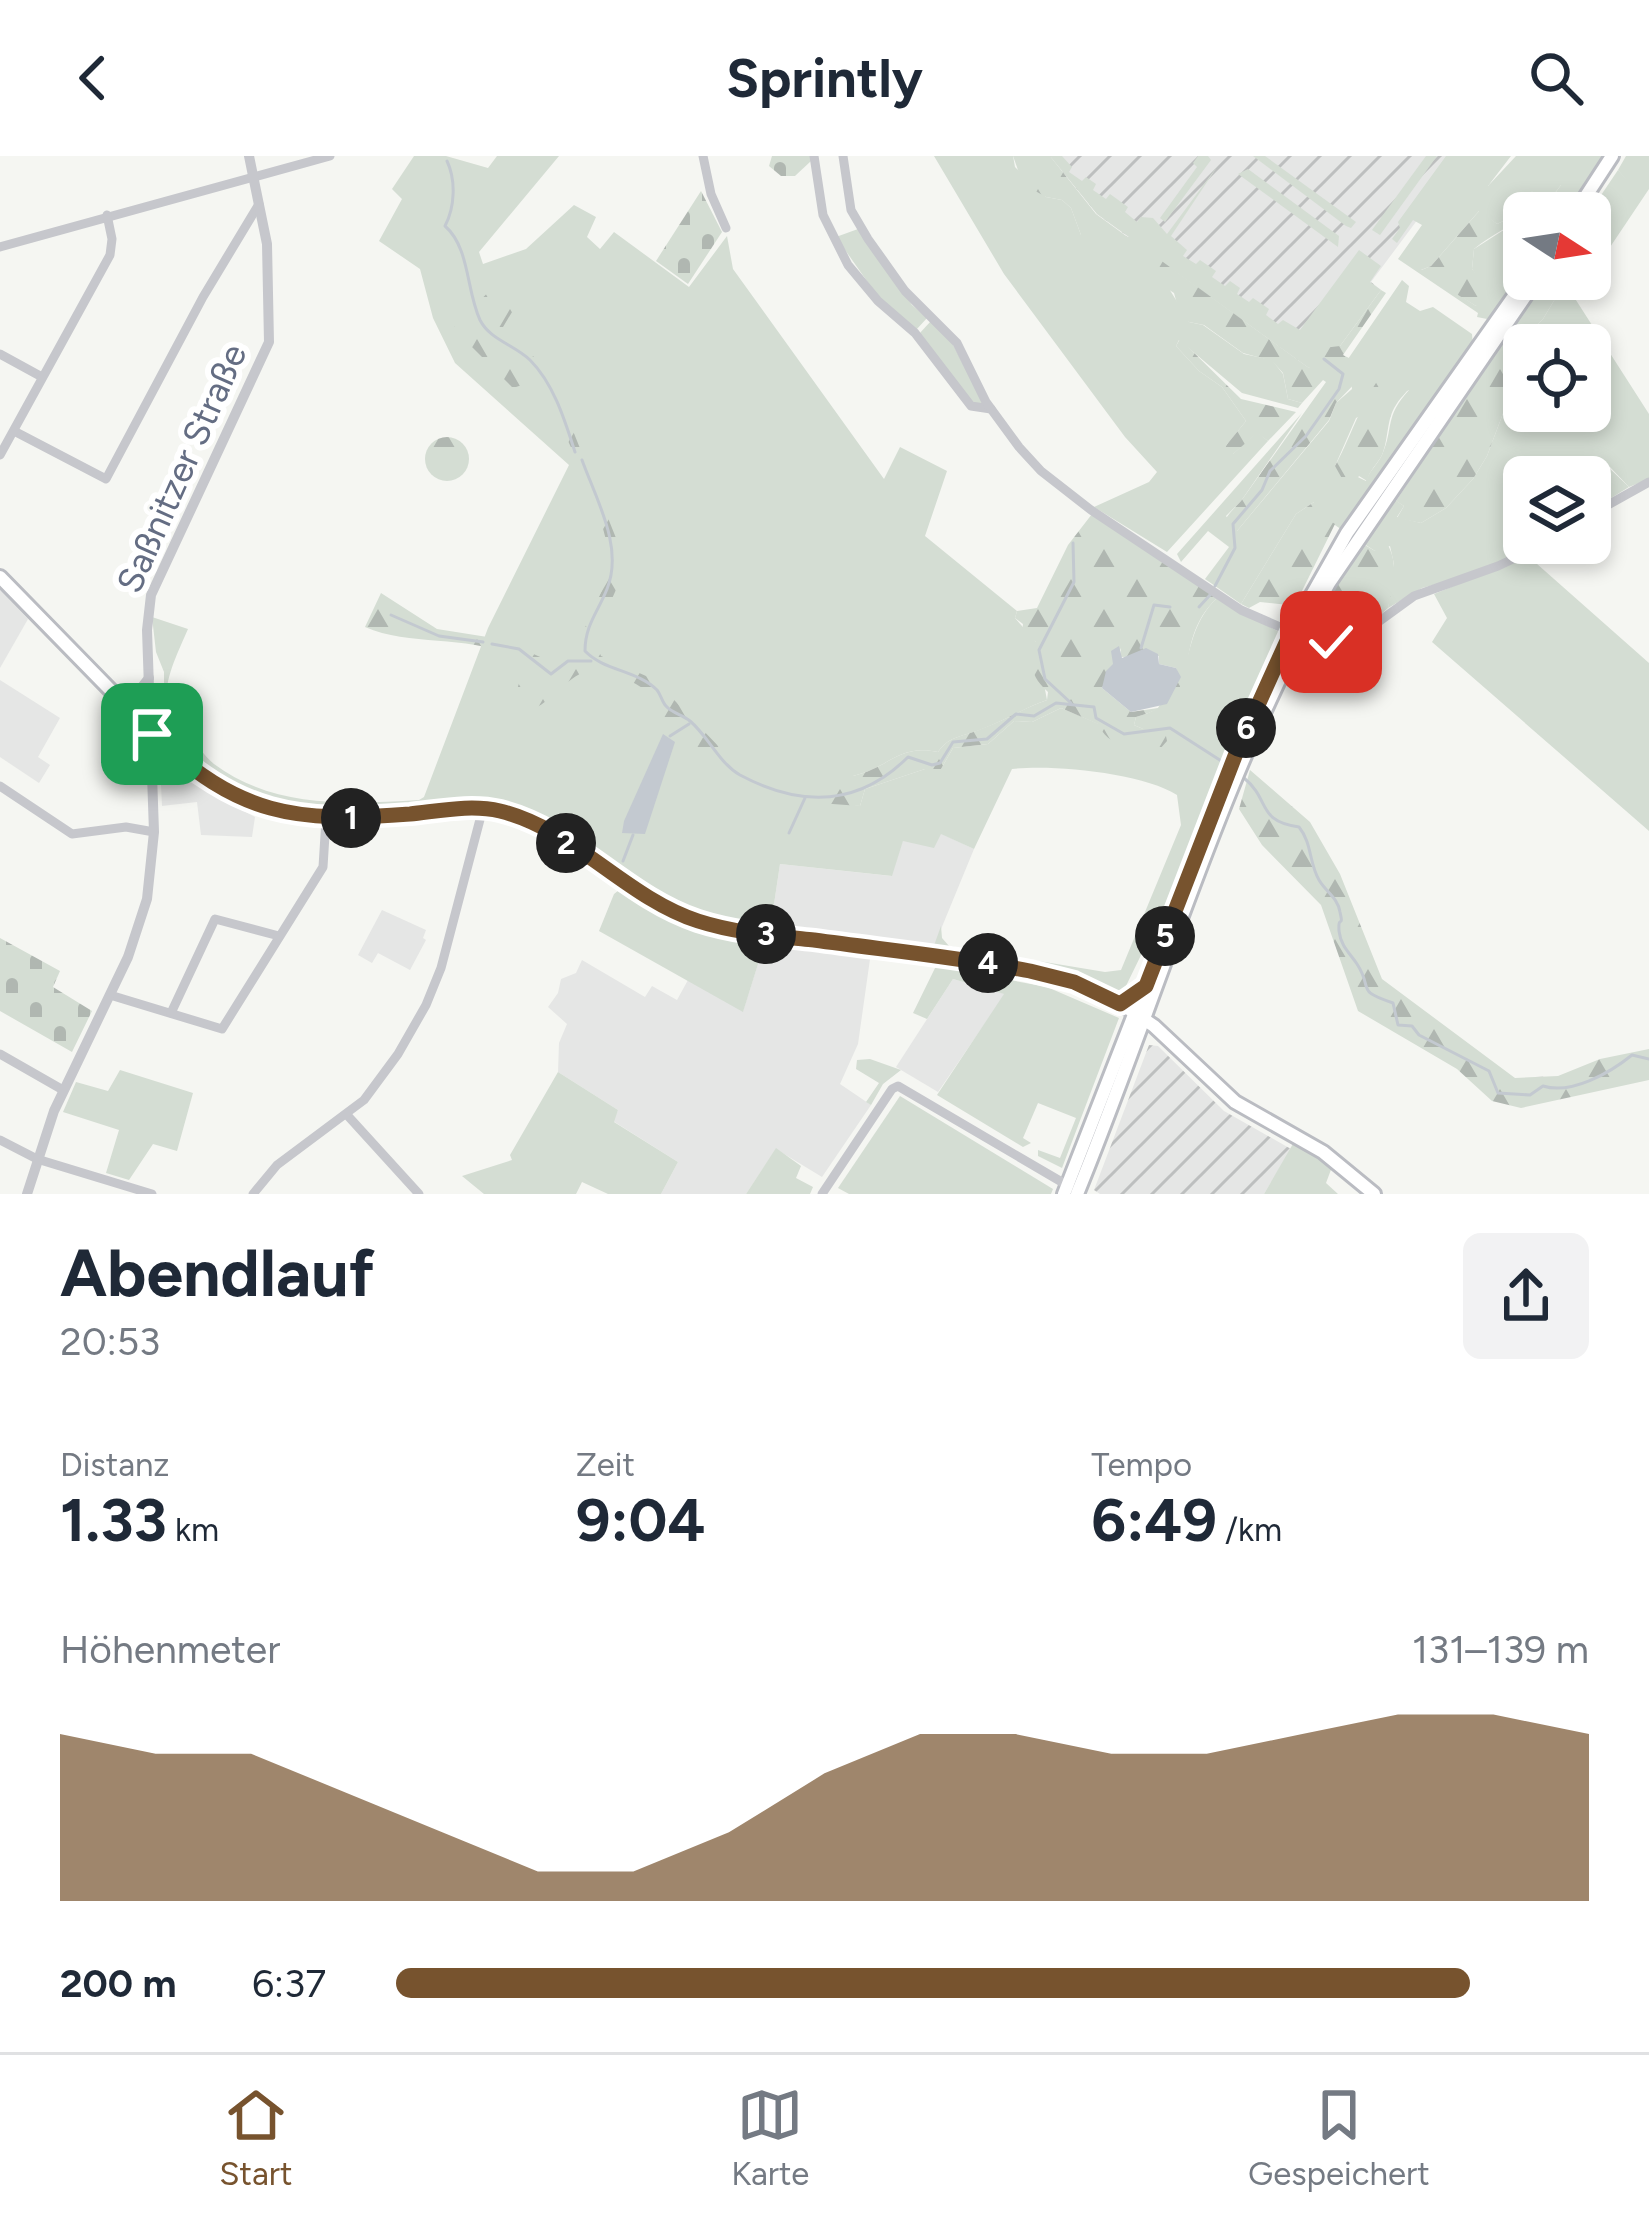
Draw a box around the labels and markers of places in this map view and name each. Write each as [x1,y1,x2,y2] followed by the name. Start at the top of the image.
[1280,591,1382,693] pin
[101,683,203,785] pin
[1216,698,1276,758] pin: 6
[321,788,381,848] pin: 1
[536,813,596,873] pin: 2
[736,904,796,964] pin: 3
[1135,906,1195,966] pin: 5
[958,933,1018,993] pin: 4

